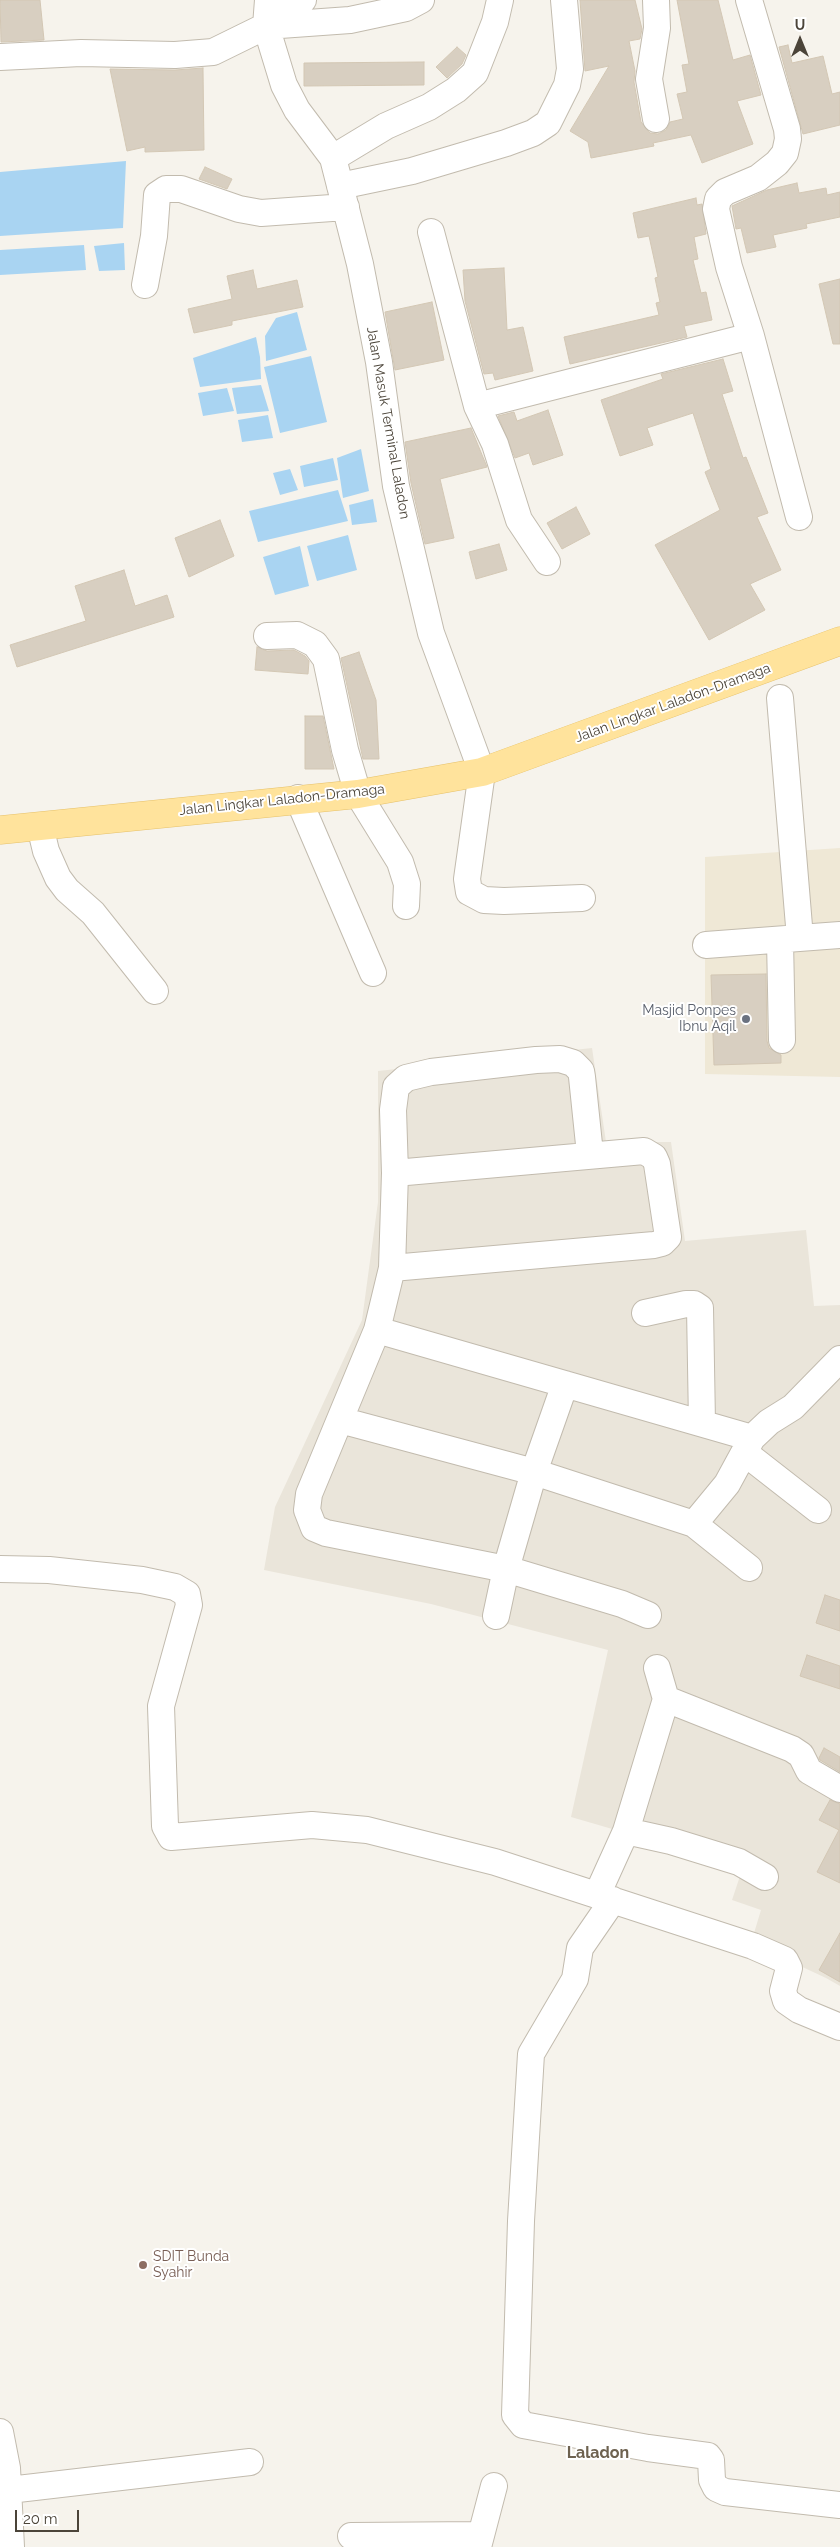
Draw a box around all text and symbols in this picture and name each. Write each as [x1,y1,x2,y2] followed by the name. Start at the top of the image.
[775,15,825,65] north arrow
[795,17,805,33] text: U
[363,326,413,520] street label: Jalan Masuk Terminal Laladon
[573,660,773,746] street label: Jalan Lingkar Laladon-Dramaga
[178,781,386,819] street label: Jalan Lingkar Laladon-Dramaga
[642,1003,736,1036] place label: Masjid Ponpes Ibnu Aqil
[740,1013,752,1025] marker: Masjid Ponpes Ibnu Aqil
[153,2249,229,2282] place label: SDIT Bunda Syahir
[137,2259,149,2271] marker: SDIT Bunda Syahir
[567,2443,629,2463] district label: Laladon
[18,2500,81,2532] scale bar
[23,2510,58,2528] text: 20 m

